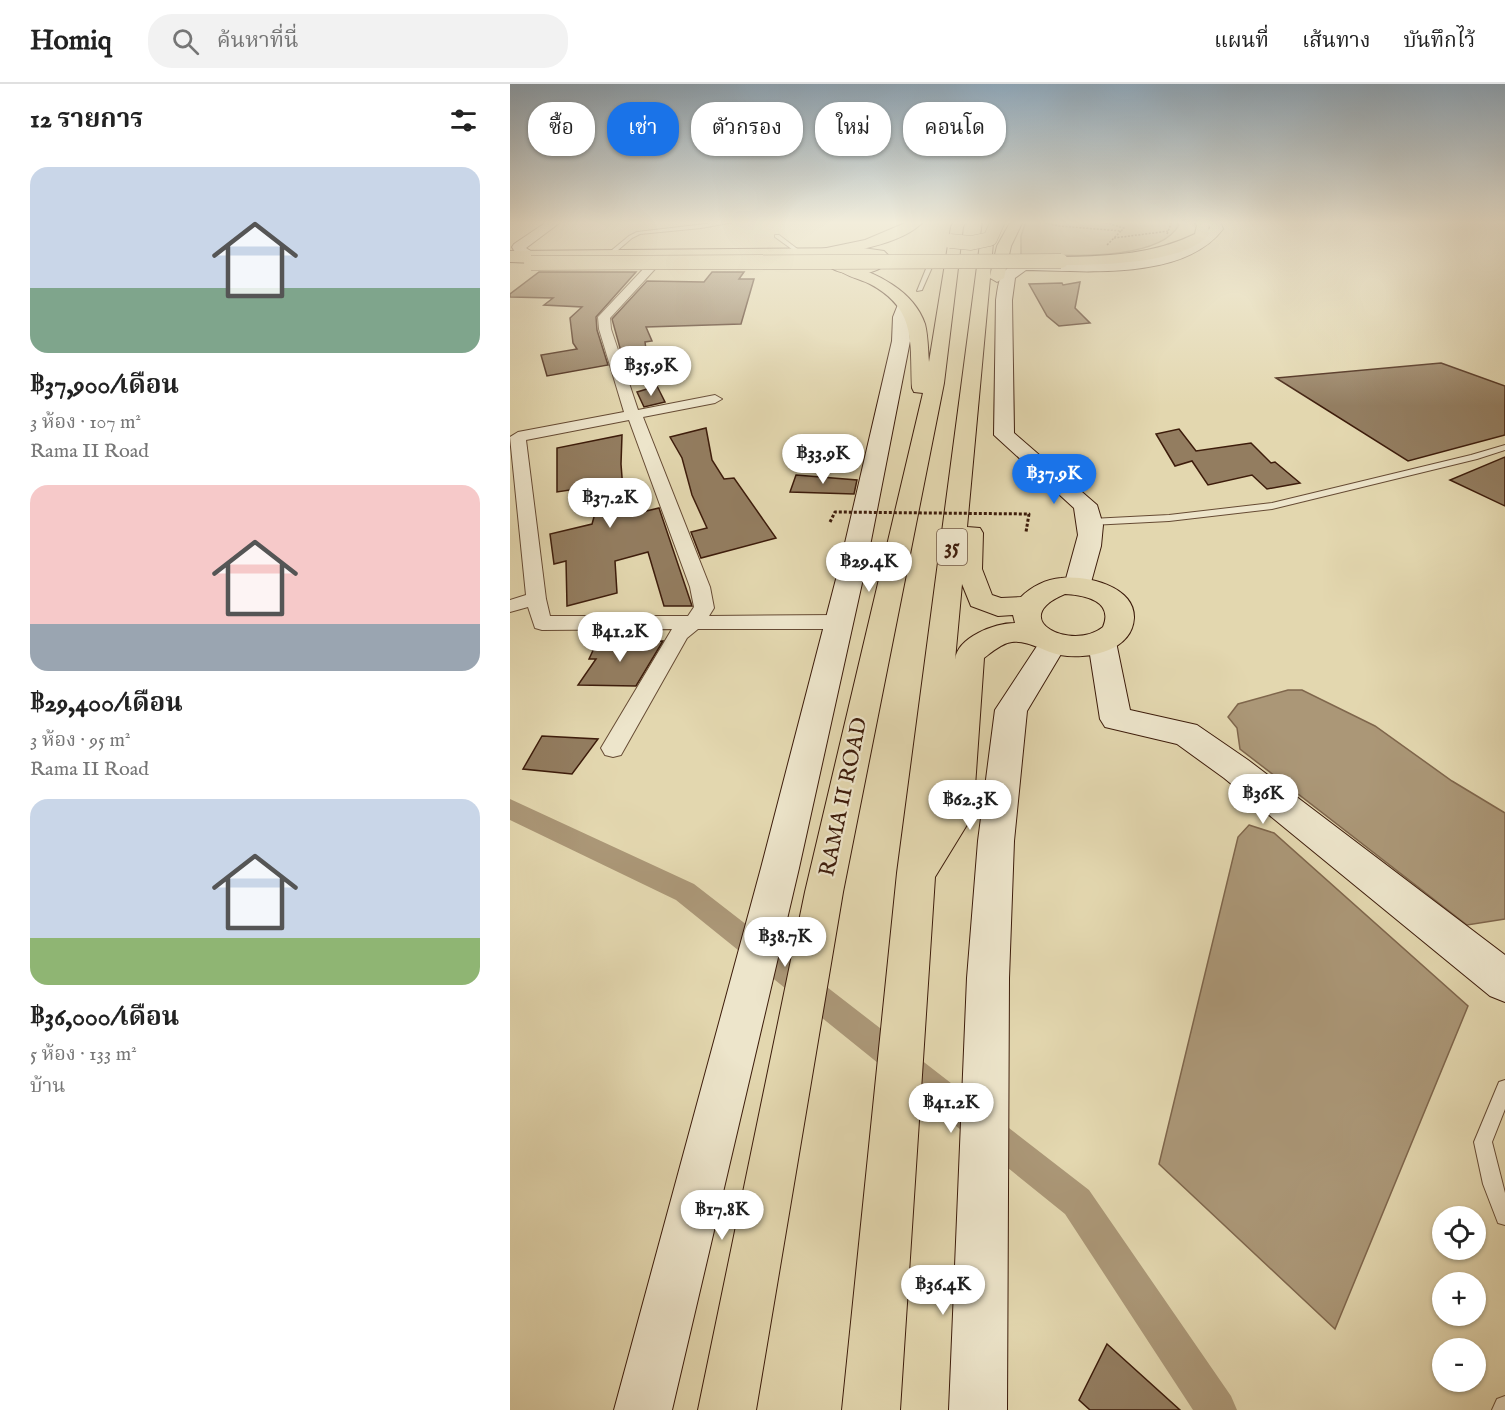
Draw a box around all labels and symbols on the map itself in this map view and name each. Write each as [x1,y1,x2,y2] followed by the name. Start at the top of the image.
[602,346,700,397] pin: ฿35.9K
[774,434,872,485] pin: ฿33.9K
[1005,454,1103,505] pin: ฿37.9K
[561,478,659,529] pin: ฿37.2K
[937,529,967,565] road number: 35
[820,542,918,593] pin: ฿29.4K
[571,612,669,663] pin: ฿41.2K
[813,715,875,879] street label: RAMA II ROAD
[1227,774,1299,825] pin: ฿36K
[921,780,1019,831] pin: ฿62.3K
[736,917,834,968] pin: ฿38.7K
[902,1083,1000,1134] pin: ฿41.2K
[673,1190,771,1241] pin: ฿17.8K
[894,1265,992,1316] pin: ฿36.4K

